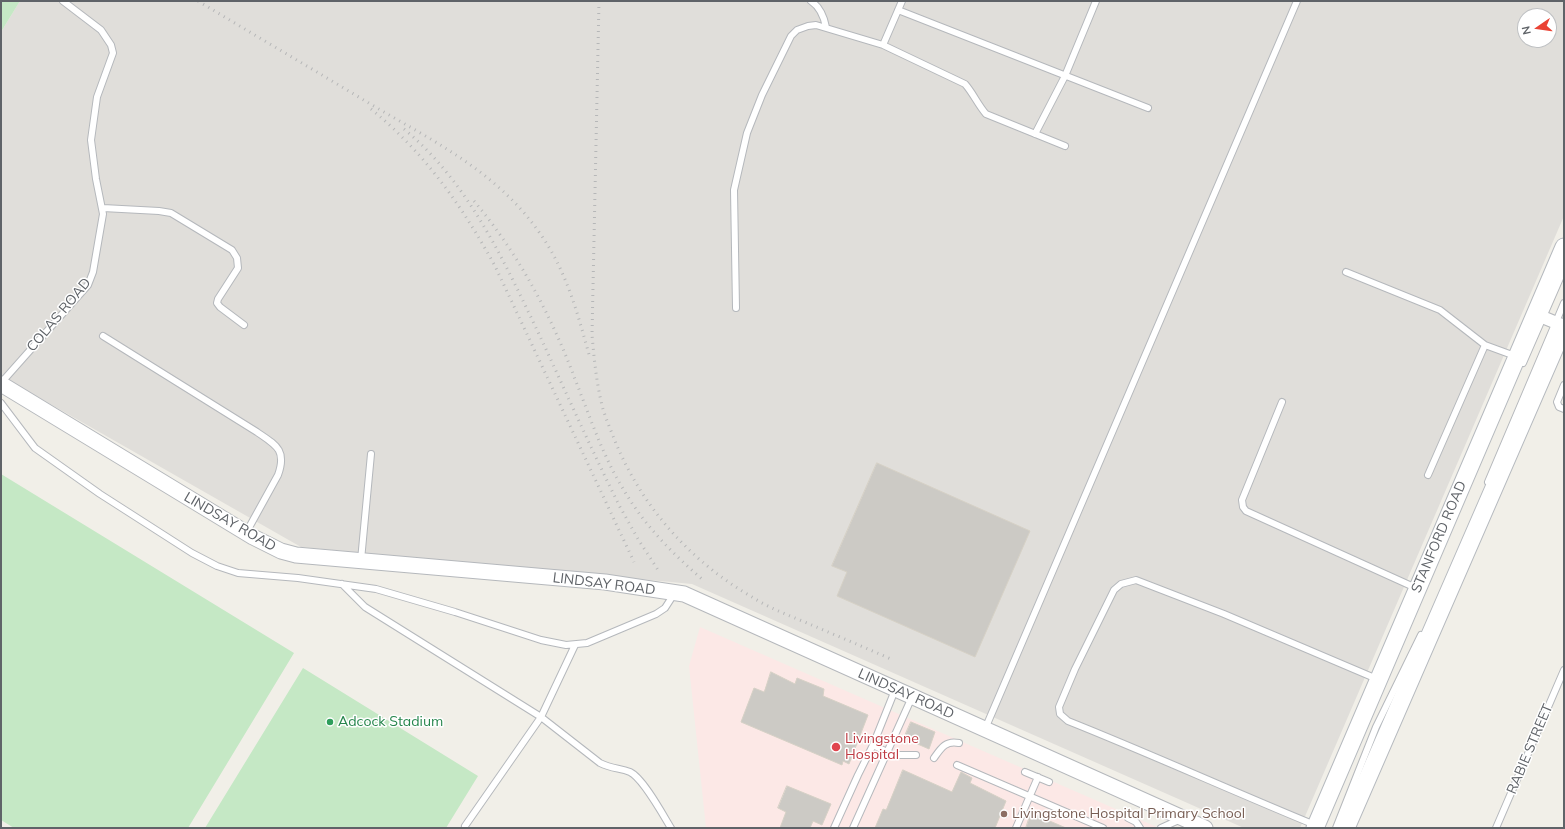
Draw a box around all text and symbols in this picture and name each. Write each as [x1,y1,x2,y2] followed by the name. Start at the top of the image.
[1517,8,1557,48] north arrow
[1519,25,1534,36] text: N
[23,275,95,355] street label: COLAS ROAD
[1408,479,1470,595] street label: STANFORD ROAD
[181,489,279,555] street label: LINDSAY ROAD
[552,569,656,599] street label: LINDSAY ROAD
[855,665,957,723] street label: LINDSAY ROAD
[1503,701,1557,797] street label: RABIE STREET
[338,714,443,730] place label: Adcock Stadium
[325,717,335,727] marker: Adcock Stadium
[845,731,919,764] place label: Livingstone Hospital
[830,741,842,753] marker: Livingstone Hospital
[1012,806,1245,822] place label: Livingstone Hospital Primary School
[999,809,1009,819] marker: Livingstone Hospital Primary School

